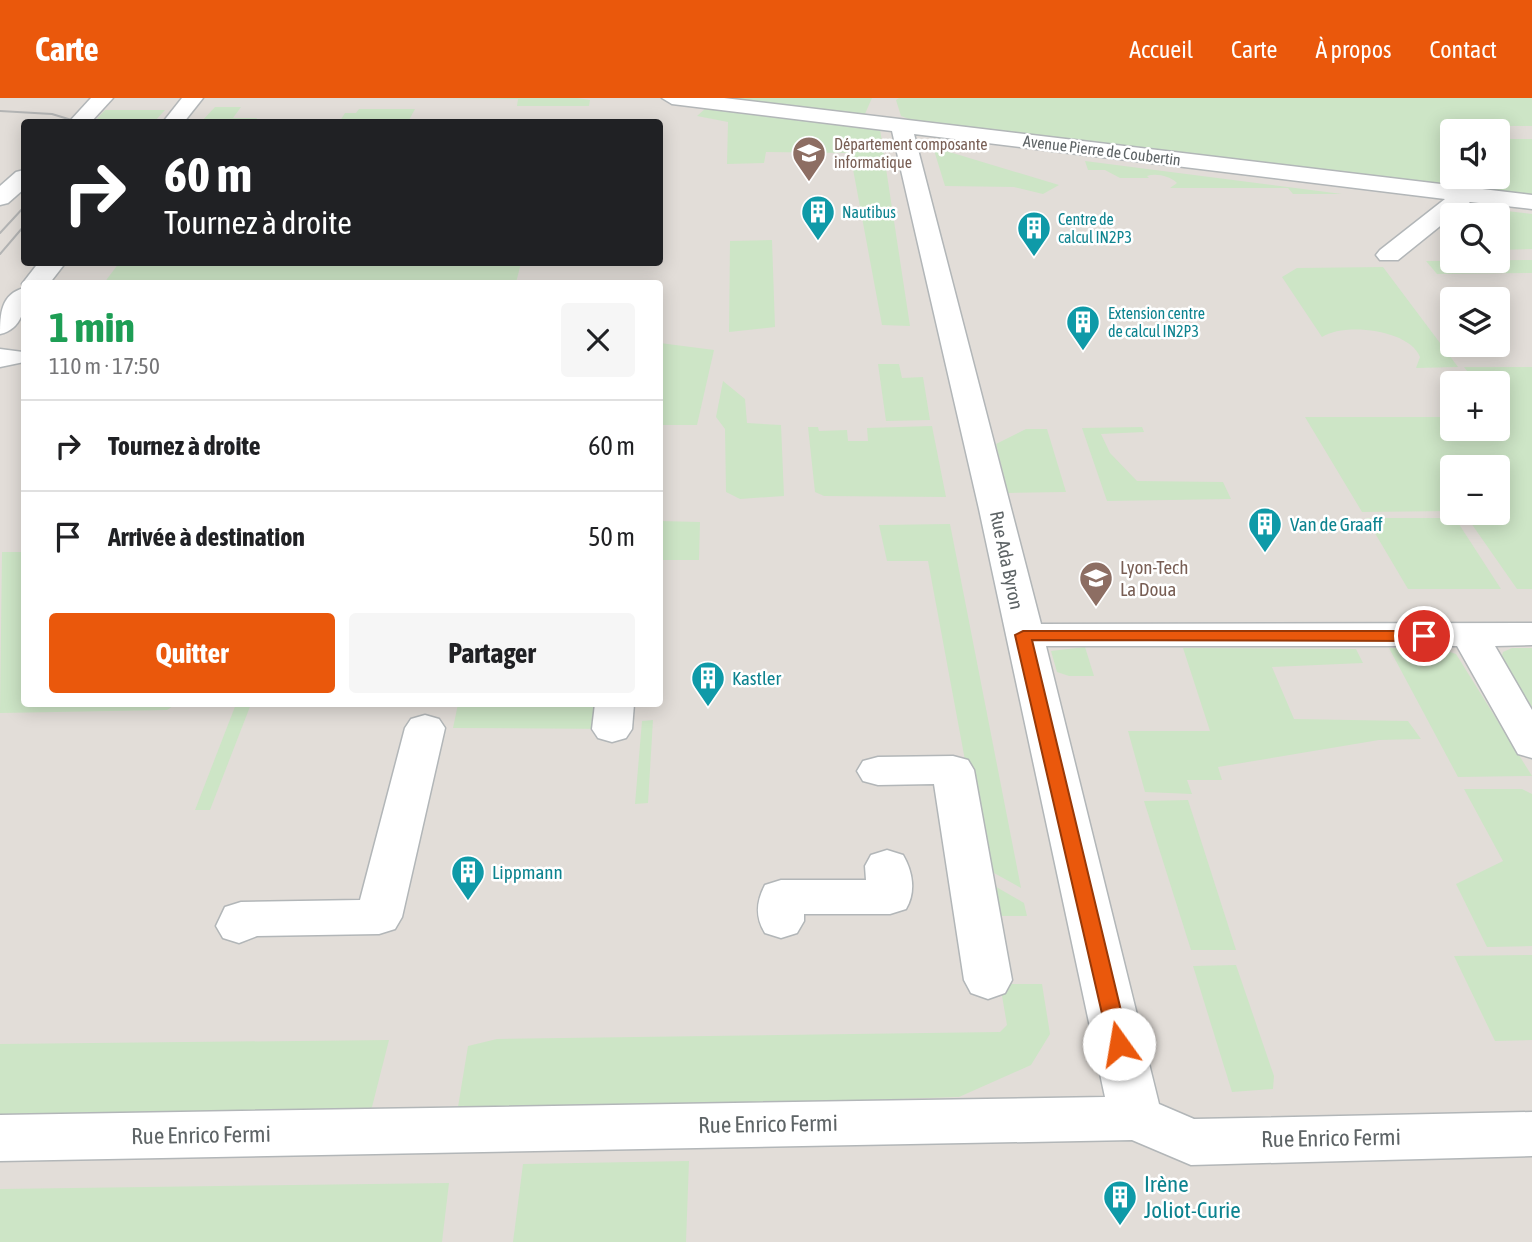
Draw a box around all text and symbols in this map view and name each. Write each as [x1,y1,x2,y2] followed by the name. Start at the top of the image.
[35,30,99,68] text: Carte
[1129,36,1193,63] text: Accueil
[1231,36,1277,63] text: Carte
[1315,36,1391,63] text: À propos
[1429,36,1497,63] text: Contact
[1440,119,1510,525] map controls
[1440,119,1510,189] button: sound
[1022,131,1182,169] street label: Avenue Pierre de Coubertin
[790,134,828,183] school or university icon: Département composante informatique
[834,135,988,172] place label: Département composante informatique
[164,146,252,202] text: 60 m
[49,147,140,238] icon: right
[799,193,837,242] building icon: Nautibus
[842,203,896,221] place label: Nautibus
[1440,203,1510,273] button: search
[164,204,352,241] text: Tournez à droite
[1015,209,1053,258] building icon: Centre de calcul IN2P3
[1058,210,1132,246] place label: Centre de calcul IN2P3
[1440,287,1510,357] button: layers
[49,303,135,351] text: 1 min
[561,303,635,377] button: close
[1064,303,1102,352] building icon: Extension centre de calcul IN2P3
[1108,304,1205,340] place label: Extension centre de calcul IN2P3
[49,353,160,379] text: 110 m · 17:50
[1440,371,1510,441] button: +
[49,427,87,465] icon: right
[108,431,261,461] text: Tournez à droite
[588,431,635,461] text: 60 m
[1440,455,1510,525] button: −
[1246,505,1284,554] building icon: Van de Graaff
[986,509,1028,611] street label: Rue Ada Byron
[1290,513,1384,535] place label: Van de Graaff
[49,518,87,556] icon: arrive
[108,522,305,552] text: Arrivée à destination
[588,522,635,552] text: 50 m
[1120,556,1188,600] place label: Lyon-Tech La Doua
[1077,559,1115,608] school or university icon: Lyon-Tech La Doua
[1394,606,1454,666] pin
[49,613,335,693] button: Quitter
[349,613,635,693] button: Partager
[1405,617,1443,655] icon: arrive
[689,659,727,708] building icon: Kastler
[732,667,781,689] place label: Kastler
[449,853,487,902] building icon: Lippmann
[492,861,563,883] place label: Lippmann
[1082,1007,1156,1081] position arrow
[698,1110,838,1138] street label: Rue Enrico Fermi
[131,1121,271,1149] street label: Rue Enrico Fermi
[1261,1124,1401,1152] street label: Rue Enrico Fermi
[1144,1171,1241,1223] place label: Irène Joliot-Curie
[1101,1178,1139,1227] building icon: Irène Joliot-Curie

